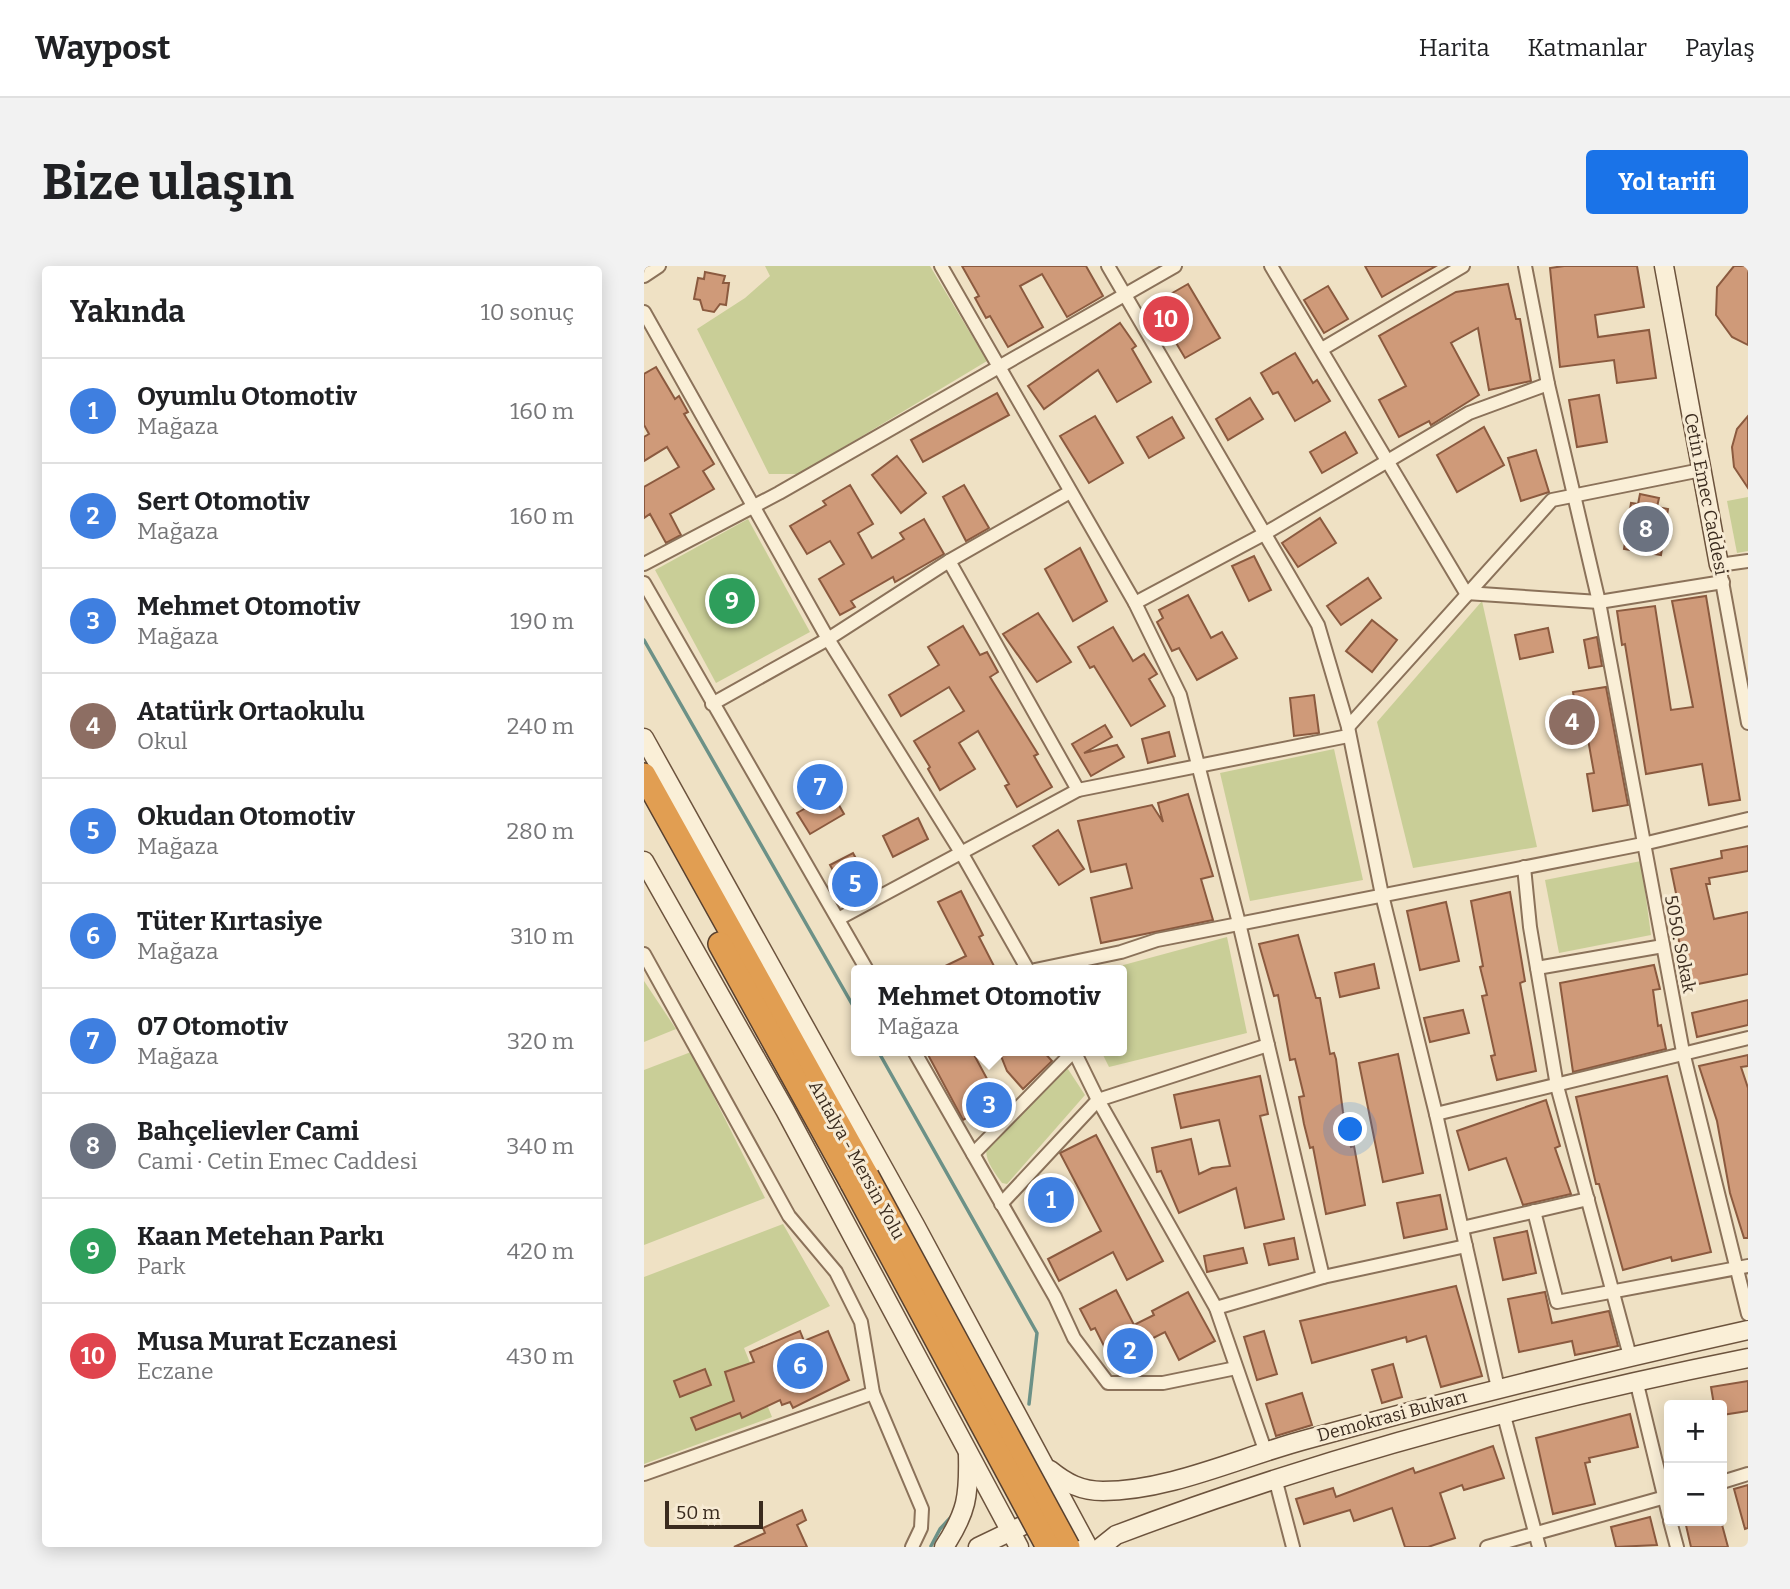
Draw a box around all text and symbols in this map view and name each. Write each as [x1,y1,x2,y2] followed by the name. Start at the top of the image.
[35,28,171,68] text: Waypost
[1419,34,1490,62] text: Harita
[1528,34,1647,62] text: Katmanlar
[1685,34,1755,62] text: Paylaş
[1586,150,1748,214] button: Yol tarifi
[42,153,294,212] text: Bize ulaşın
[1143,293,1189,345] pin: 10
[70,294,185,330] text: Yakında
[480,298,574,326] text: 10 sonuç
[137,381,357,412] text: Oyumlu Otomotiv
[88,397,98,425] text: 1
[510,397,574,425] text: 160 m
[1679,411,1733,577] street label: Cetin Emec Caddesi
[137,412,219,440] text: Mağaza
[137,486,310,517] text: Sert Otomotiv
[87,502,99,530] text: 2
[510,502,574,530] text: 160 m
[1623,503,1669,555] pin: 8
[137,517,219,545] text: Mağaza
[709,575,755,627] pin: 9
[137,591,360,622] text: Mehmet Otomotiv
[86,607,100,635] text: 3
[510,607,574,635] text: 190 m
[137,622,219,650] text: Mağaza
[137,696,365,727] text: Atatürk Ortaokulu
[1549,696,1595,748] pin: 4
[86,712,100,740] text: 4
[507,712,574,740] text: 240 m
[137,727,188,755] text: Okul
[797,761,843,813] pin: 7
[137,801,355,832] text: Okudan Otomotiv
[87,817,99,845] text: 5
[506,817,574,845] text: 280 m
[137,832,219,860] text: Mağaza
[832,858,878,910] pin: 5
[1660,893,1700,996] street label: 5050. Sokak
[137,906,323,937] text: Tüter Kırtasiye
[86,922,100,950] text: 6
[510,922,574,950] text: 310 m
[137,937,219,965] text: Mağaza
[851,965,1127,1056] popup
[877,981,1101,1012] text: Mehmet Otomotiv
[137,1011,288,1042] text: 07 Otomotiv
[877,1012,959,1040] text: Mağaza
[87,1027,99,1055] text: 7
[507,1027,574,1055] text: 320 m
[137,1042,219,1070] text: Mağaza
[804,1077,910,1243] street label: Antalya - Mersin Yolu
[966,1079,1012,1131] pin: 3
[1333,1112,1367,1146] your location
[137,1116,359,1147] text: Bahçelievler Cami
[86,1132,100,1160] text: 8
[506,1132,574,1160] text: 340 m
[137,1147,418,1175] text: Cami · Cetin Emec Caddesi
[1028,1174,1074,1226] pin: 1
[137,1221,384,1252] text: Kaan Metehan Parkı
[86,1237,100,1265] text: 9
[507,1237,574,1265] text: 420 m
[137,1252,186,1280] text: Park
[1107,1325,1153,1377] pin: 2
[137,1326,397,1357] text: Musa Murat Eczanesi
[777,1340,823,1392] pin: 6
[81,1342,105,1370] text: 10
[506,1342,574,1370] text: 430 m
[137,1357,214,1385] text: Eczane
[1315,1385,1469,1447] street label: Demokrasi Bulvarı
[1664,1400,1727,1526] map controls
[1664,1400,1727,1463] button: +
[1664,1463,1727,1526] button: −
[665,1498,763,1530] scale bar
[676,1501,720,1524] text: 50 m

